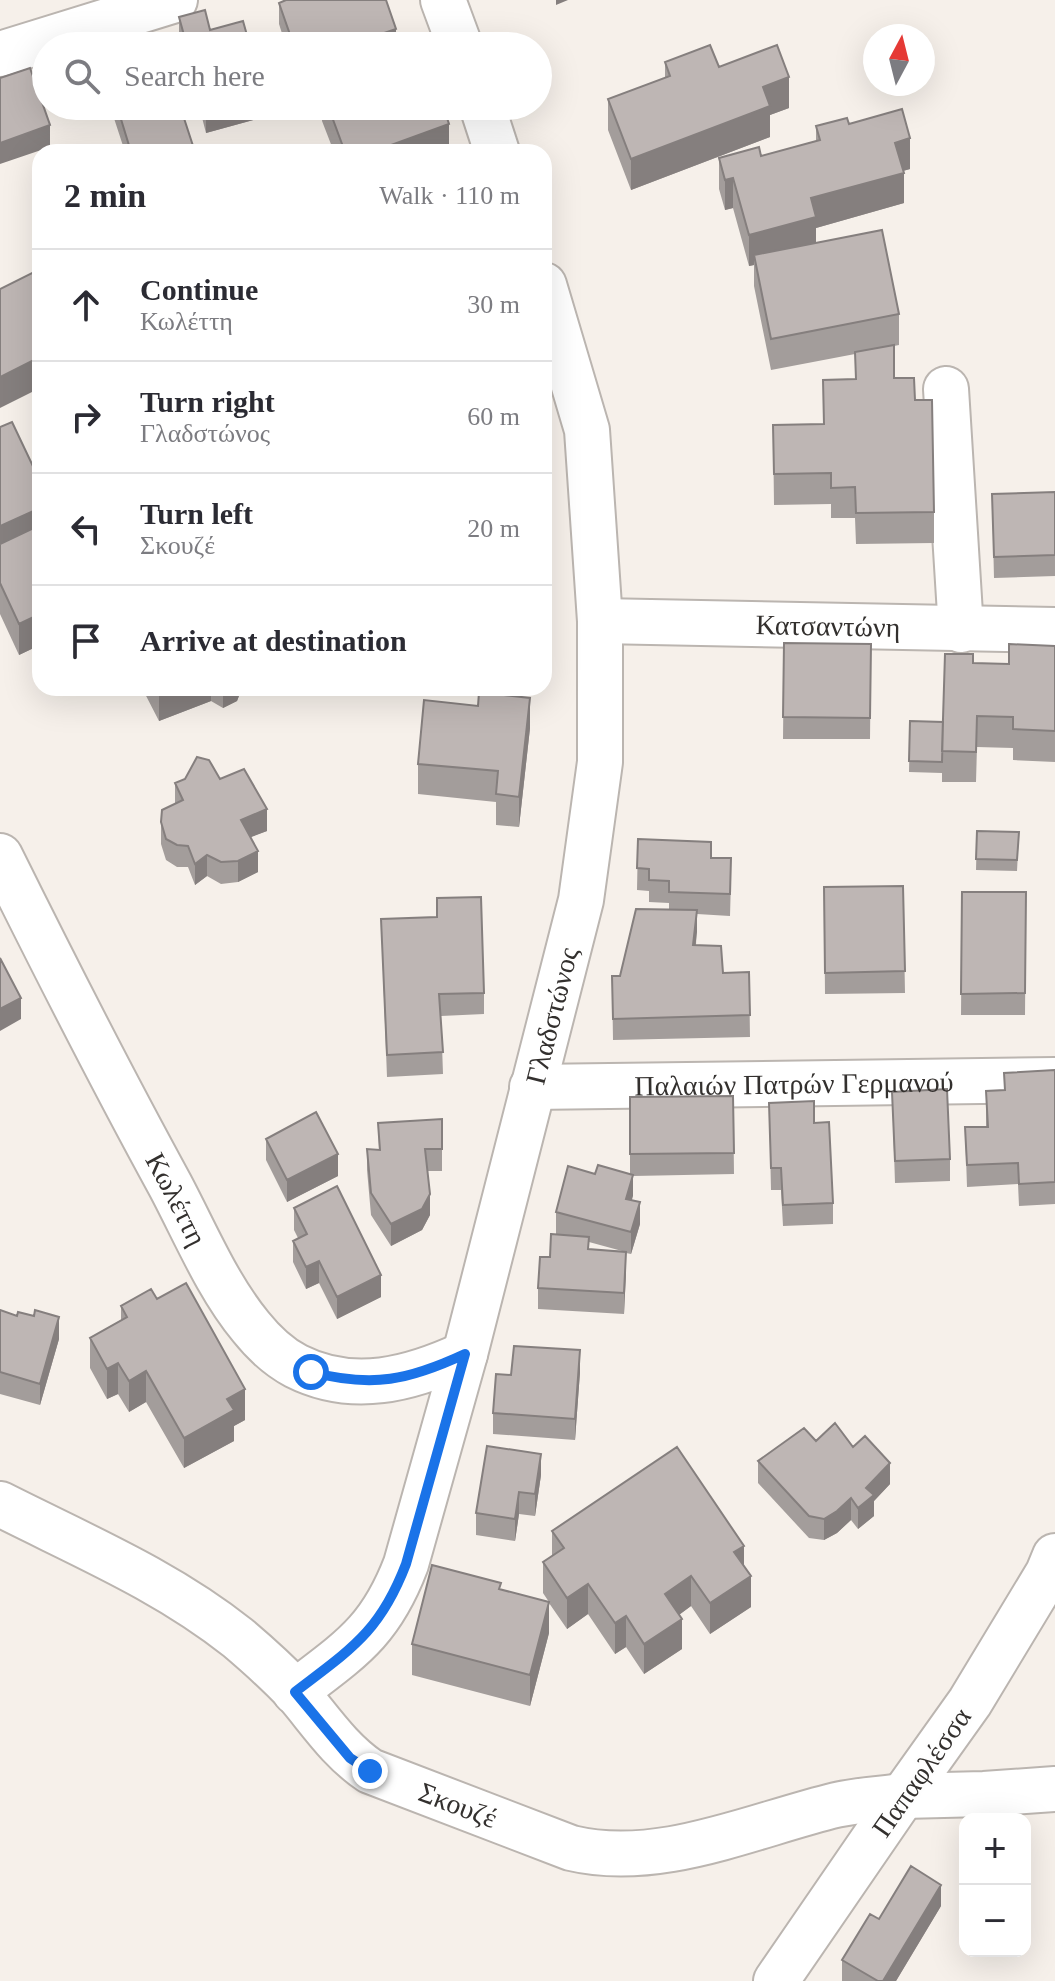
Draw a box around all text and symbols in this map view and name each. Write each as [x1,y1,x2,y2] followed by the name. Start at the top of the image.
[863,24,935,96] north arrow
[32,32,552,120] search box
[60,54,104,98] icon: search
[124,59,265,92] text: Search here
[64,177,146,214] text: 2 min
[379,181,520,210] text: Walk · 110 m
[140,273,258,306] text: Continue
[64,283,108,327] icon: ahead
[467,290,520,319] text: 30 m
[140,307,233,336] text: Κωλέττη
[140,385,275,418] text: Turn right
[64,395,108,439] icon: right
[467,402,520,431] text: 60 m
[140,419,270,448] text: Γλαδστώνος
[140,497,253,530] text: Turn left
[64,507,108,551] icon: left
[467,514,520,543] text: 20 m
[140,531,215,560] text: Σκουζέ
[755,609,901,643] street label: Κατσαντώνη
[64,619,108,663] icon: arrive
[140,624,407,657] text: Arrive at destination
[520,944,584,1087] street label: Γλαδστώνος
[634,1066,954,1102] street label: Παλαιών Πατρών Γερμανού
[140,1148,213,1251] street label: Κωλέττη
[293,1354,329,1390] route start
[866,1702,977,1843] street label: Παπαφλέσσα
[352,1753,388,1789] route end
[415,1776,501,1834] street label: Σκουζέ
[959,1813,1031,1957] map controls
[959,1813,1031,1885] button: +
[959,1885,1031,1957] button: −

